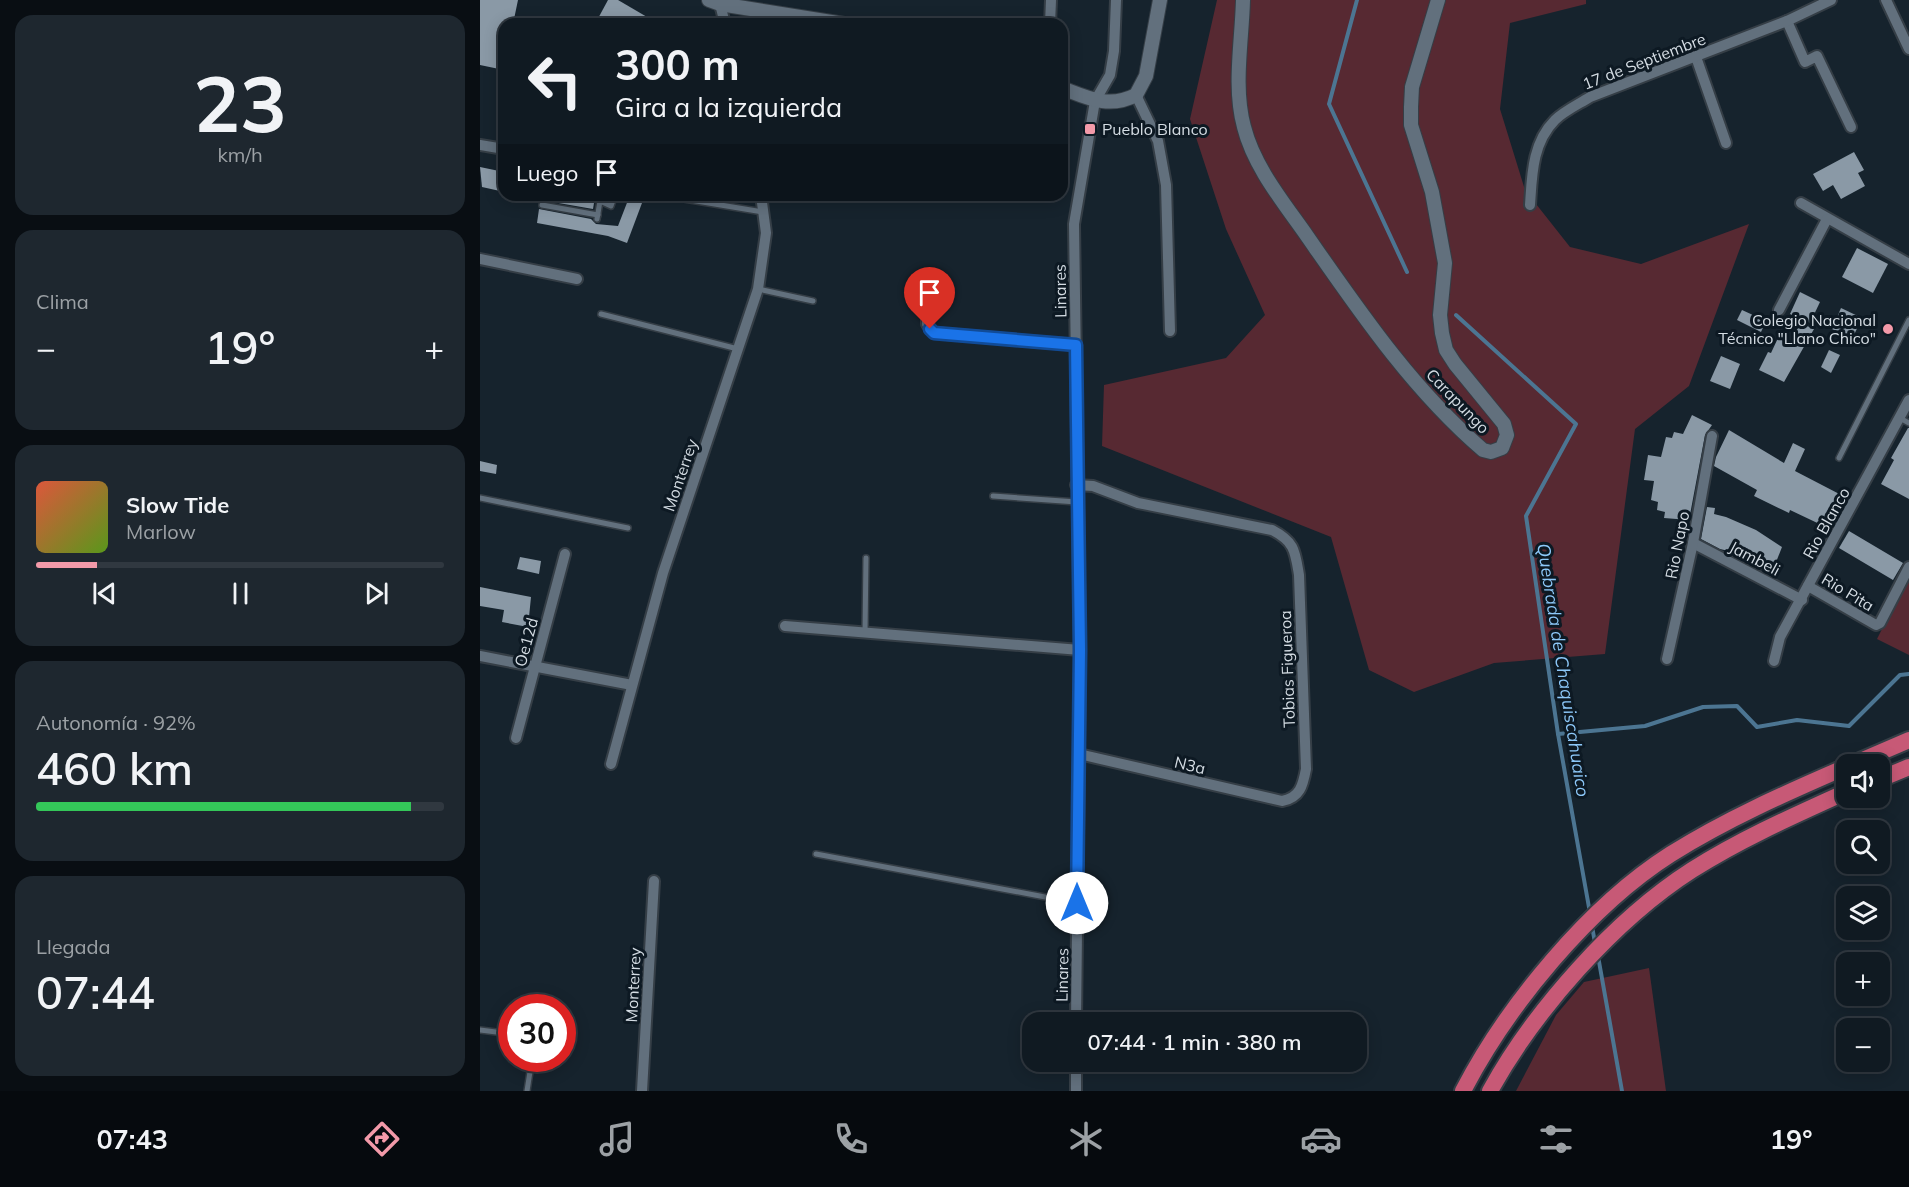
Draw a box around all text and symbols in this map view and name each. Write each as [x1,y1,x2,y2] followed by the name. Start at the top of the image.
[1580,28,1708,94] street label: 17 de Septiembre
[615,38,740,91] text: 300 m
[516,42,594,120] icon: left
[193,54,287,152] text: 23
[615,90,842,124] text: Gira a la izquierda
[1102,119,1208,139] place label: Pueblo Blanco
[1083,122,1097,136] marker: Pueblo Blanco
[217,142,263,167] text: km/h
[590,156,623,189] icon: arrive
[516,159,578,187] text: Luego
[1050,264,1070,318] street label: Linares
[904,267,955,329] pin
[913,276,946,309] icon: arrive
[36,289,89,314] text: Clima
[1718,310,1876,348] place label: Colegio Nacional Técnico "Llano Chico"
[205,319,275,375] text: 19°
[1881,322,1895,336] marker: Colegio Nacional Técnico "Llano Chico"
[36,327,56,368] text: −
[424,327,444,368] text: +
[1422,364,1494,438] street label: Carapungo
[658,436,702,514] street label: Monterrey
[1798,484,1854,562] street label: Rio Blanco
[126,491,229,519] text: Slow Tide
[1661,509,1693,581] street label: Rio Napo
[126,519,196,544] text: Marlow
[1726,536,1784,580] street label: Jambeli
[1532,541,1595,798] water label: Quebrada de Chaquiscahuaico
[1818,569,1878,615] street label: Rio Pita
[88,577,121,610] icon: previous
[224,577,257,610] icon: pause
[360,577,393,610] icon: next
[1275,610,1299,728] street label: Tobias Figueroa
[510,615,542,669] street label: Oe12d
[36,710,196,735] text: Autonomía · 92%
[36,740,193,796] text: 460 km
[1173,752,1207,778] street label: N3a
[1836,754,1890,1072] map controls
[1836,754,1890,808] button: sound
[1836,820,1890,874] button: search
[1045,871,1109,935] position arrow
[1836,886,1890,940] button: layers
[36,934,111,959] text: Llegada
[621,946,645,1023] street label: Monterrey
[1052,948,1072,1002] street label: Linares
[1836,952,1890,1006] button: +
[36,964,155,1020] text: 07:44
[498,994,576,1072] speed limit sign: 30
[1836,1018,1890,1072] button: −
[1087,1028,1302,1056] text: 07:44 · 1 min · 380 m
[361,1118,403,1160] icon: directions
[596,1118,638,1160] icon: music
[830,1118,872,1160] icon: phone
[1065,1118,1107,1160] icon: climate
[1300,1118,1342,1160] icon: car
[1535,1118,1577,1160] icon: filters
[96,1122,168,1156] text: 07:43
[1770,1122,1812,1156] text: 19°

